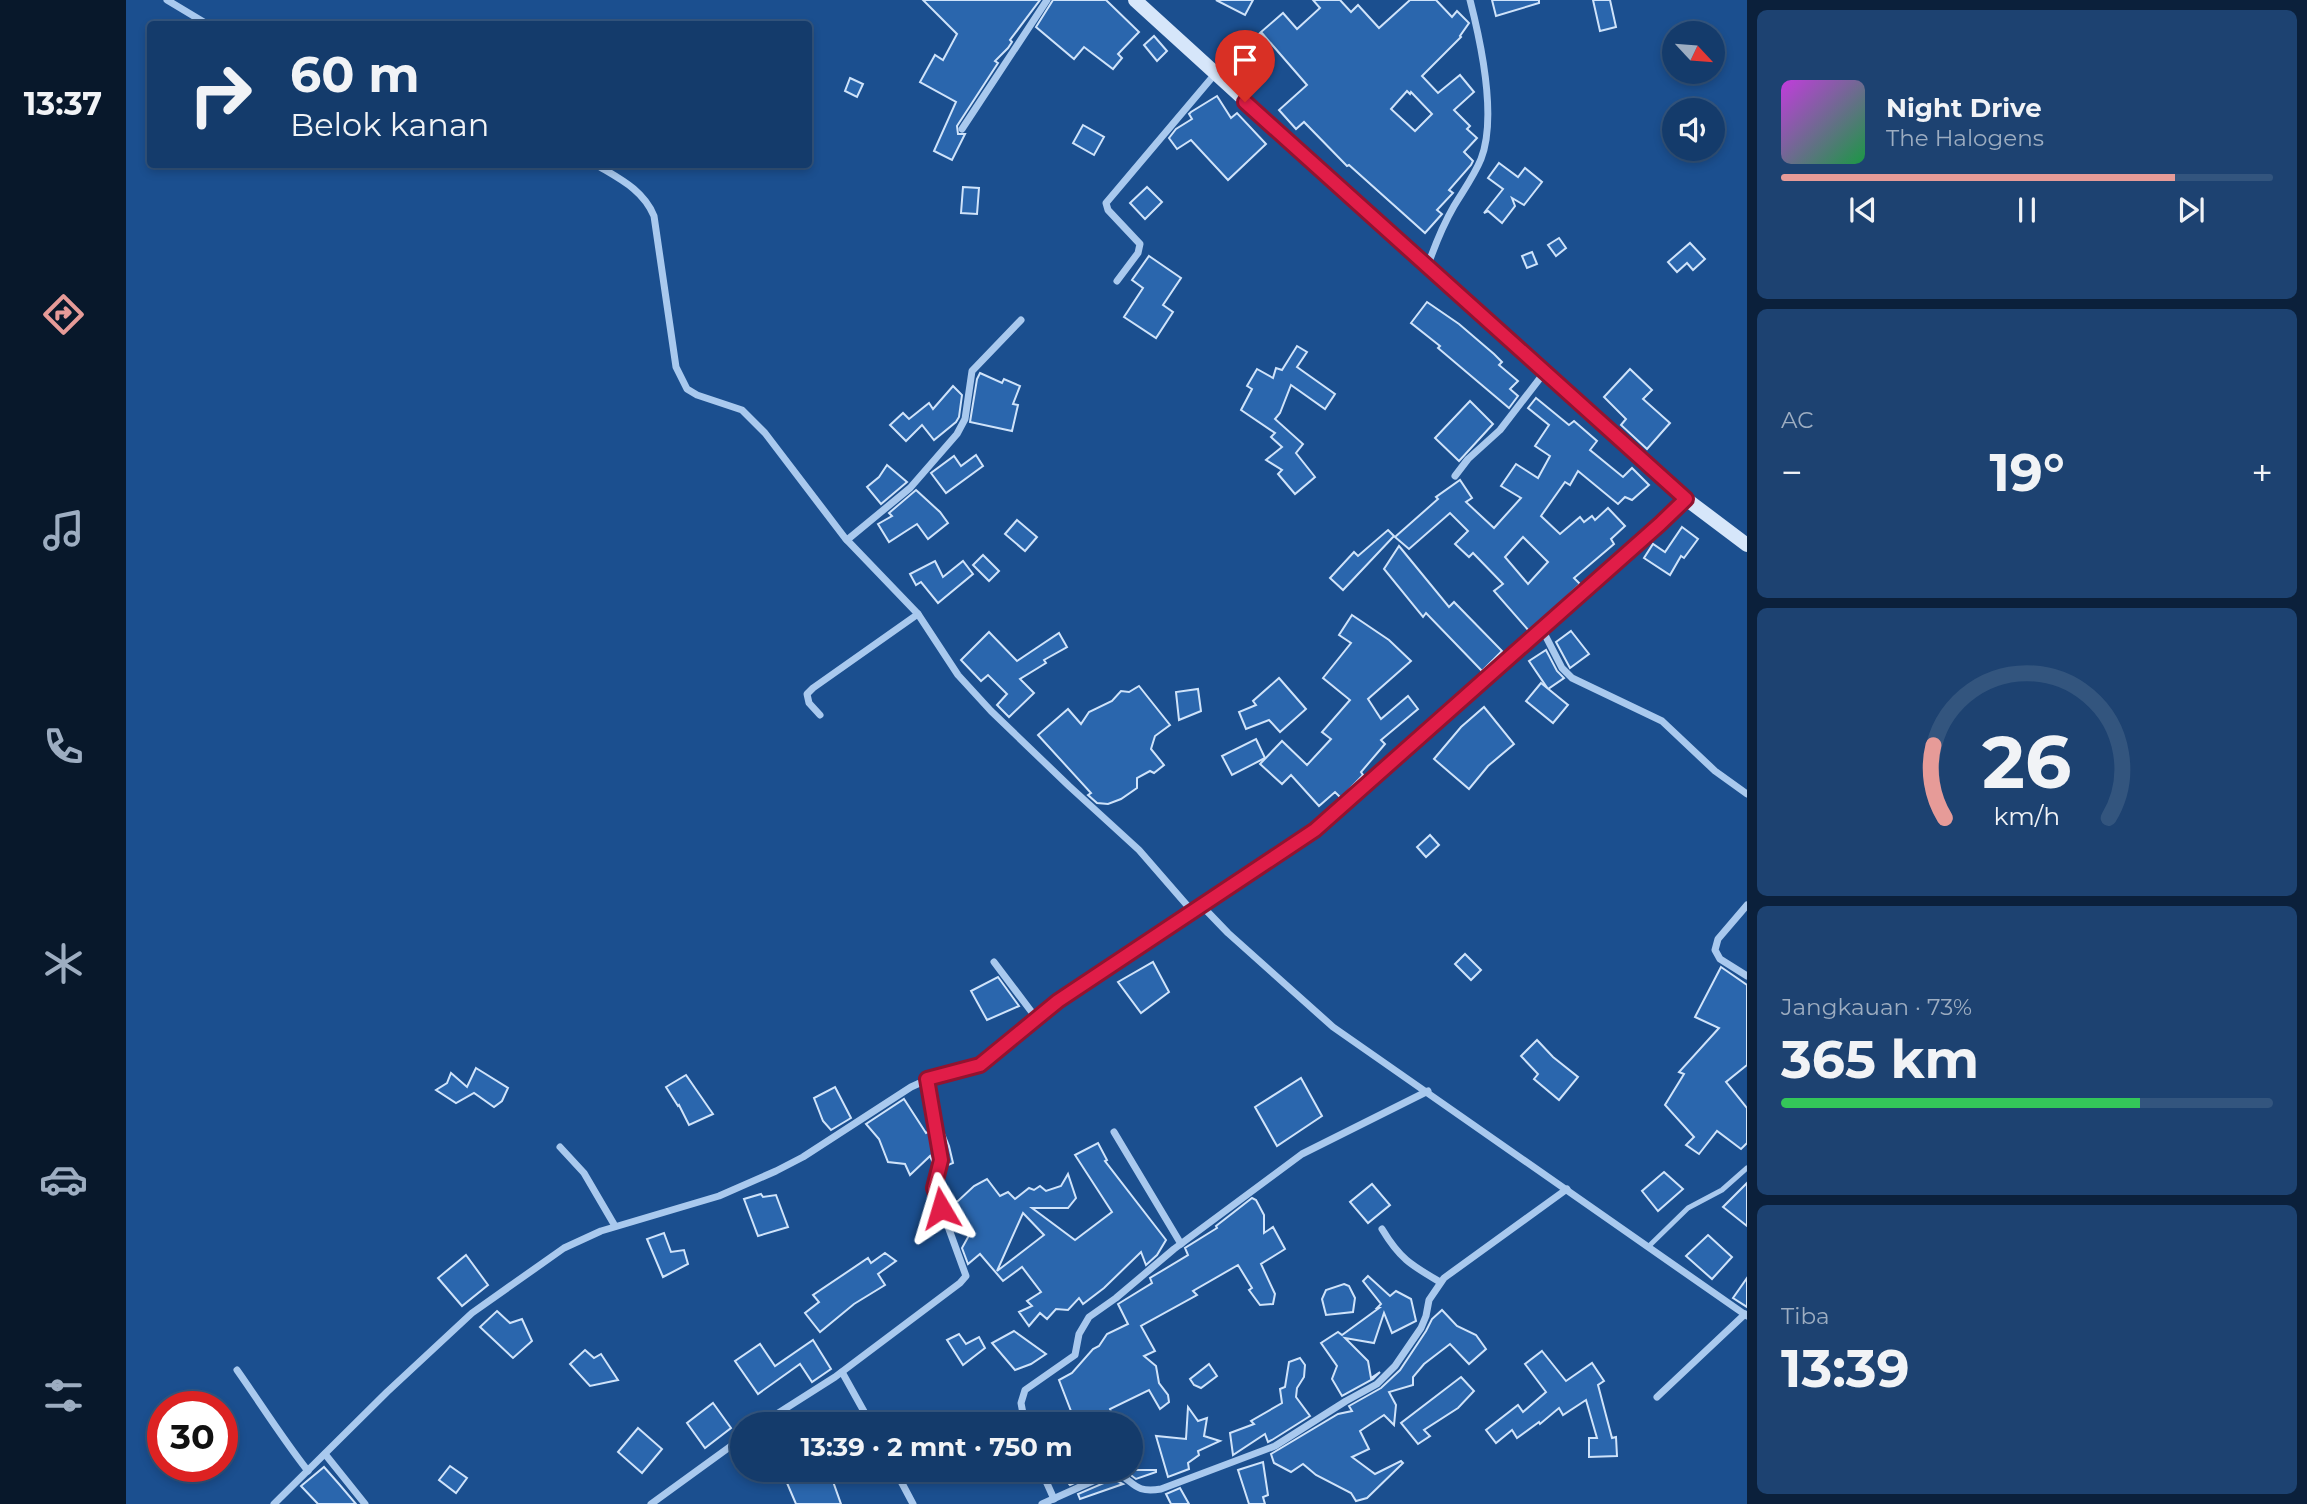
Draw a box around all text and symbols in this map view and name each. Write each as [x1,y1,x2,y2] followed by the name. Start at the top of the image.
[1662,21,1726,84] north arrow
[1662,21,1725,161] map controls
[1215,30,1275,102] pin
[1226,41,1264,79] icon: arrive
[290,45,420,104] text: 60 m
[175,49,266,140] icon: right
[24,84,102,123] text: 13:37
[1886,92,2042,124] text: Night Drive
[1662,98,1725,161] button: sound
[290,105,490,144] text: Belok kanan
[1886,124,2044,152] text: The Halogens
[1844,191,1882,229] icon: previous
[2008,191,2046,229] icon: pause
[2172,191,2210,229] icon: next
[39,290,88,339] icon: directions
[1781,406,1814,434] text: AC
[1989,441,2065,504] text: 19°
[1781,449,1803,496] text: −
[2251,449,2273,496] text: +
[39,506,88,555] icon: music
[1982,718,2072,806] text: 26
[39,722,88,771] icon: phone
[1994,801,2060,831] text: km/h
[39,939,88,988] icon: climate
[1781,993,1972,1021] text: Jangkauan · 73%
[1781,1028,1979,1091] text: 365 km
[39,1155,88,1204] icon: car
[904,1171,978,1245] position arrow
[1781,1302,1829,1330] text: Tiba
[1781,1337,1910,1400] text: 13:39
[39,1371,88,1420] icon: filters
[147,1391,238,1482] speed limit sign: 30
[800,1431,1073,1463] text: 13:39 · 2 mnt · 750 m

